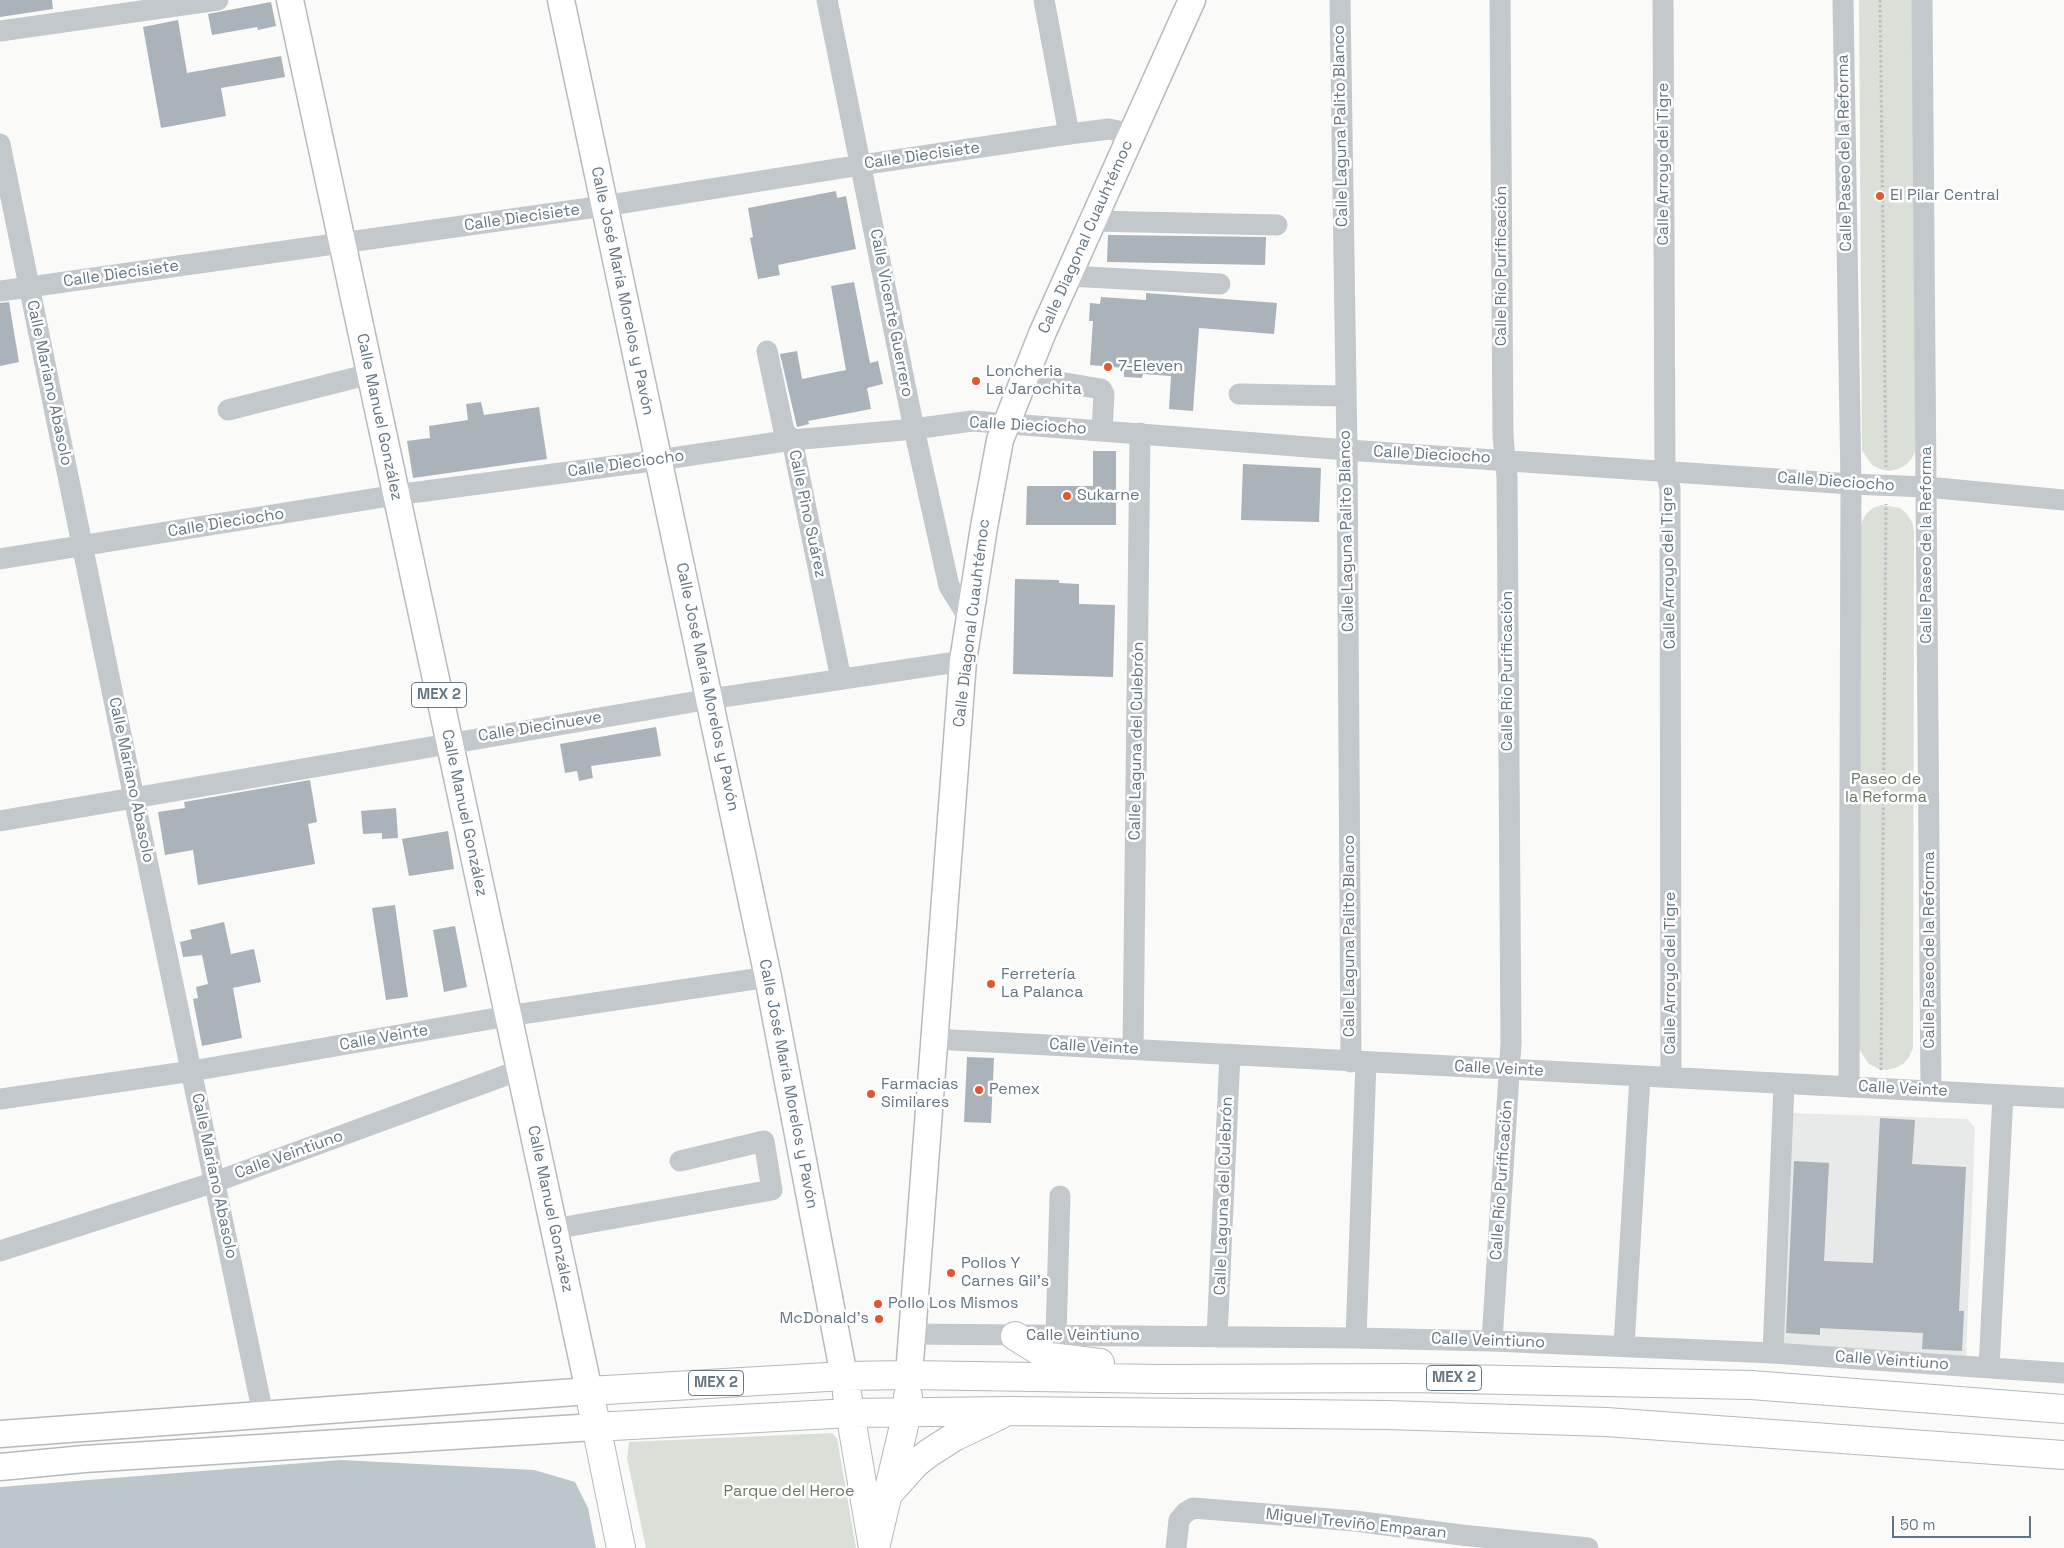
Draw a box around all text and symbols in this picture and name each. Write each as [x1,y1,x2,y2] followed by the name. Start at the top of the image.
[1330,25,1352,227] street label: Calle Laguna Palito Blanco
[1834,54,1856,252] street label: Calle Paseo de la Reforma
[1654,83,1674,245] street label: Calle Arroyo del Tigre
[1035,137,1137,337] street label: Calle Diagonal Cuauhtémoc
[863,138,981,174] street label: Calle Diecisiete
[586,165,658,417] street label: Calle José María Morelos y Pavón
[1492,186,1512,346] street label: Calle Río Purificación
[1890,186,1999,206] place label: El Pilar Central
[1874,190,1886,202] marker: El Pilar Central
[463,200,581,236] street label: Calle Diecisiete
[865,227,917,399] street label: Calle Vicente Guerrero
[62,256,180,292] street label: Calle Diecisiete
[22,299,76,467] street label: Calle Mariano Abasolo
[352,332,406,502] street label: Calle Manuel González
[1118,357,1183,377] place label: 7-Eleven
[1102,361,1114,373] marker: 7-Eleven
[986,362,1082,400] place label: Loncheria La Jarochita
[970,375,982,387] marker: Loncheria La Jarochita
[969,413,1087,439] street label: Calle Dieciocho
[1336,430,1358,632] street label: Calle Laguna Palito Blanco
[1373,442,1491,468] street label: Calle Dieciocho
[566,446,686,482] street label: Calle Dieciocho
[1917,446,1937,644] street label: Calle Paseo de la Reforma
[784,448,830,580] street label: Calle Pino Suárez
[1777,468,1895,496] street label: Calle Dieciocho
[1077,486,1140,506] place label: Sukarne
[1658,486,1680,650] street label: Calle Arroyo del Tigre
[1061,490,1073,502] marker: Sukarne
[166,504,286,542] street label: Calle Dieciocho
[950,518,994,728] street label: Calle Diagonal Cuauhtémoc
[671,561,743,813] street label: Calle José María Morelos y Pavón
[1498,591,1518,751] street label: Calle Río Purificación
[1126,641,1148,841] street label: Calle Laguna del Culebrón
[412,682,466,708] road number: MEX 2
[104,696,158,864] street label: Calle Mariano Abasolo
[477,708,603,746] street label: Calle Diecinueve
[437,728,491,898] street label: Calle Manuel González
[1845,770,1927,808] park label: Paseo de la Reforma
[1340,835,1360,1037] street label: Calle Laguna Palito Blanco
[1920,851,1940,1049] street label: Calle Paseo de la Reforma
[1661,892,1681,1054] street label: Calle Arroyo del Tigre
[754,958,822,1210] street label: Calle José María Morelos y Pavón
[1001,965,1083,1003] place label: Ferretería La Palanca
[985,978,997,990] marker: Ferretería La Palanca
[338,1021,430,1055] street label: Calle Veinte
[1049,1035,1139,1059] street label: Calle Veinte
[1454,1057,1544,1081] street label: Calle Veinte
[881,1075,959,1113] place label: Farmacias Similares
[1858,1077,1948,1101] street label: Calle Veinte
[989,1080,1040,1100] place label: Pemex
[973,1084,985,1096] marker: Pemex
[865,1088,877,1100] marker: Farmacias Similares
[187,1092,241,1260] street label: Calle Mariano Abasolo
[1211,1096,1237,1296] street label: Calle Laguna del Culebrón
[1487,1099,1517,1261] street label: Calle Río Purificación
[523,1124,577,1294] street label: Calle Manuel González
[232,1126,346,1184] street label: Calle Veintiuno
[961,1254,1049,1292] place label: Pollos Y Carnes Gil's
[945,1267,957,1279] marker: Pollos Y Carnes Gil's
[888,1294,1018,1314] place label: Pollo Los Mismos
[872,1298,884,1310] marker: Pollo Los Mismos
[779,1309,869,1329] place label: McDonald's
[873,1313,885,1325] marker: McDonald's
[1026,1326,1140,1346] street label: Calle Veintiuno
[1431,1329,1545,1353] street label: Calle Veintiuno
[1834,1347,1950,1375] street label: Calle Veintiuno
[1426,1366,1482,1390] road number: MEX 2
[688,1370,744,1396] road number: MEX 2
[724,1482,854,1502] park label: Parque del Heroe
[1265,1505,1447,1543] street label: Miguel Treviño Emparan
[1894,1506,2033,1538] scale bar
[1900,1515,1935,1534] text: 50 m

